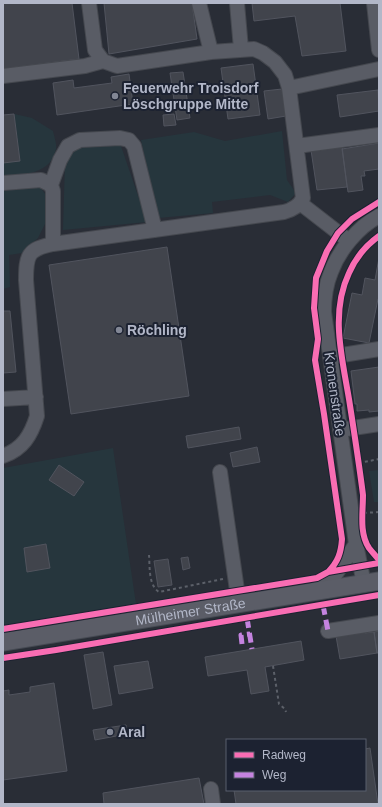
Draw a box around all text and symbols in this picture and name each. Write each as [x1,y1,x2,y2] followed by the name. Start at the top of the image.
[123,80,259,112] place label: Feuerwehr Troisdorf Löschgruppe Mitte
[110,91,120,101] marker: Feuerwehr Troisdorf Löschgruppe Mitte
[127,322,187,338] place label: Röchling
[114,325,124,335] marker: Röchling
[321,351,349,437] street label: Kronenstraße
[134,595,247,628] street label: Mülheimer Straße
[118,724,145,740] place label: Aral
[105,727,115,737] marker: Aral
[226,739,366,791] legend
[262,748,306,762] text: Radweg
[262,768,286,782] text: Weg

